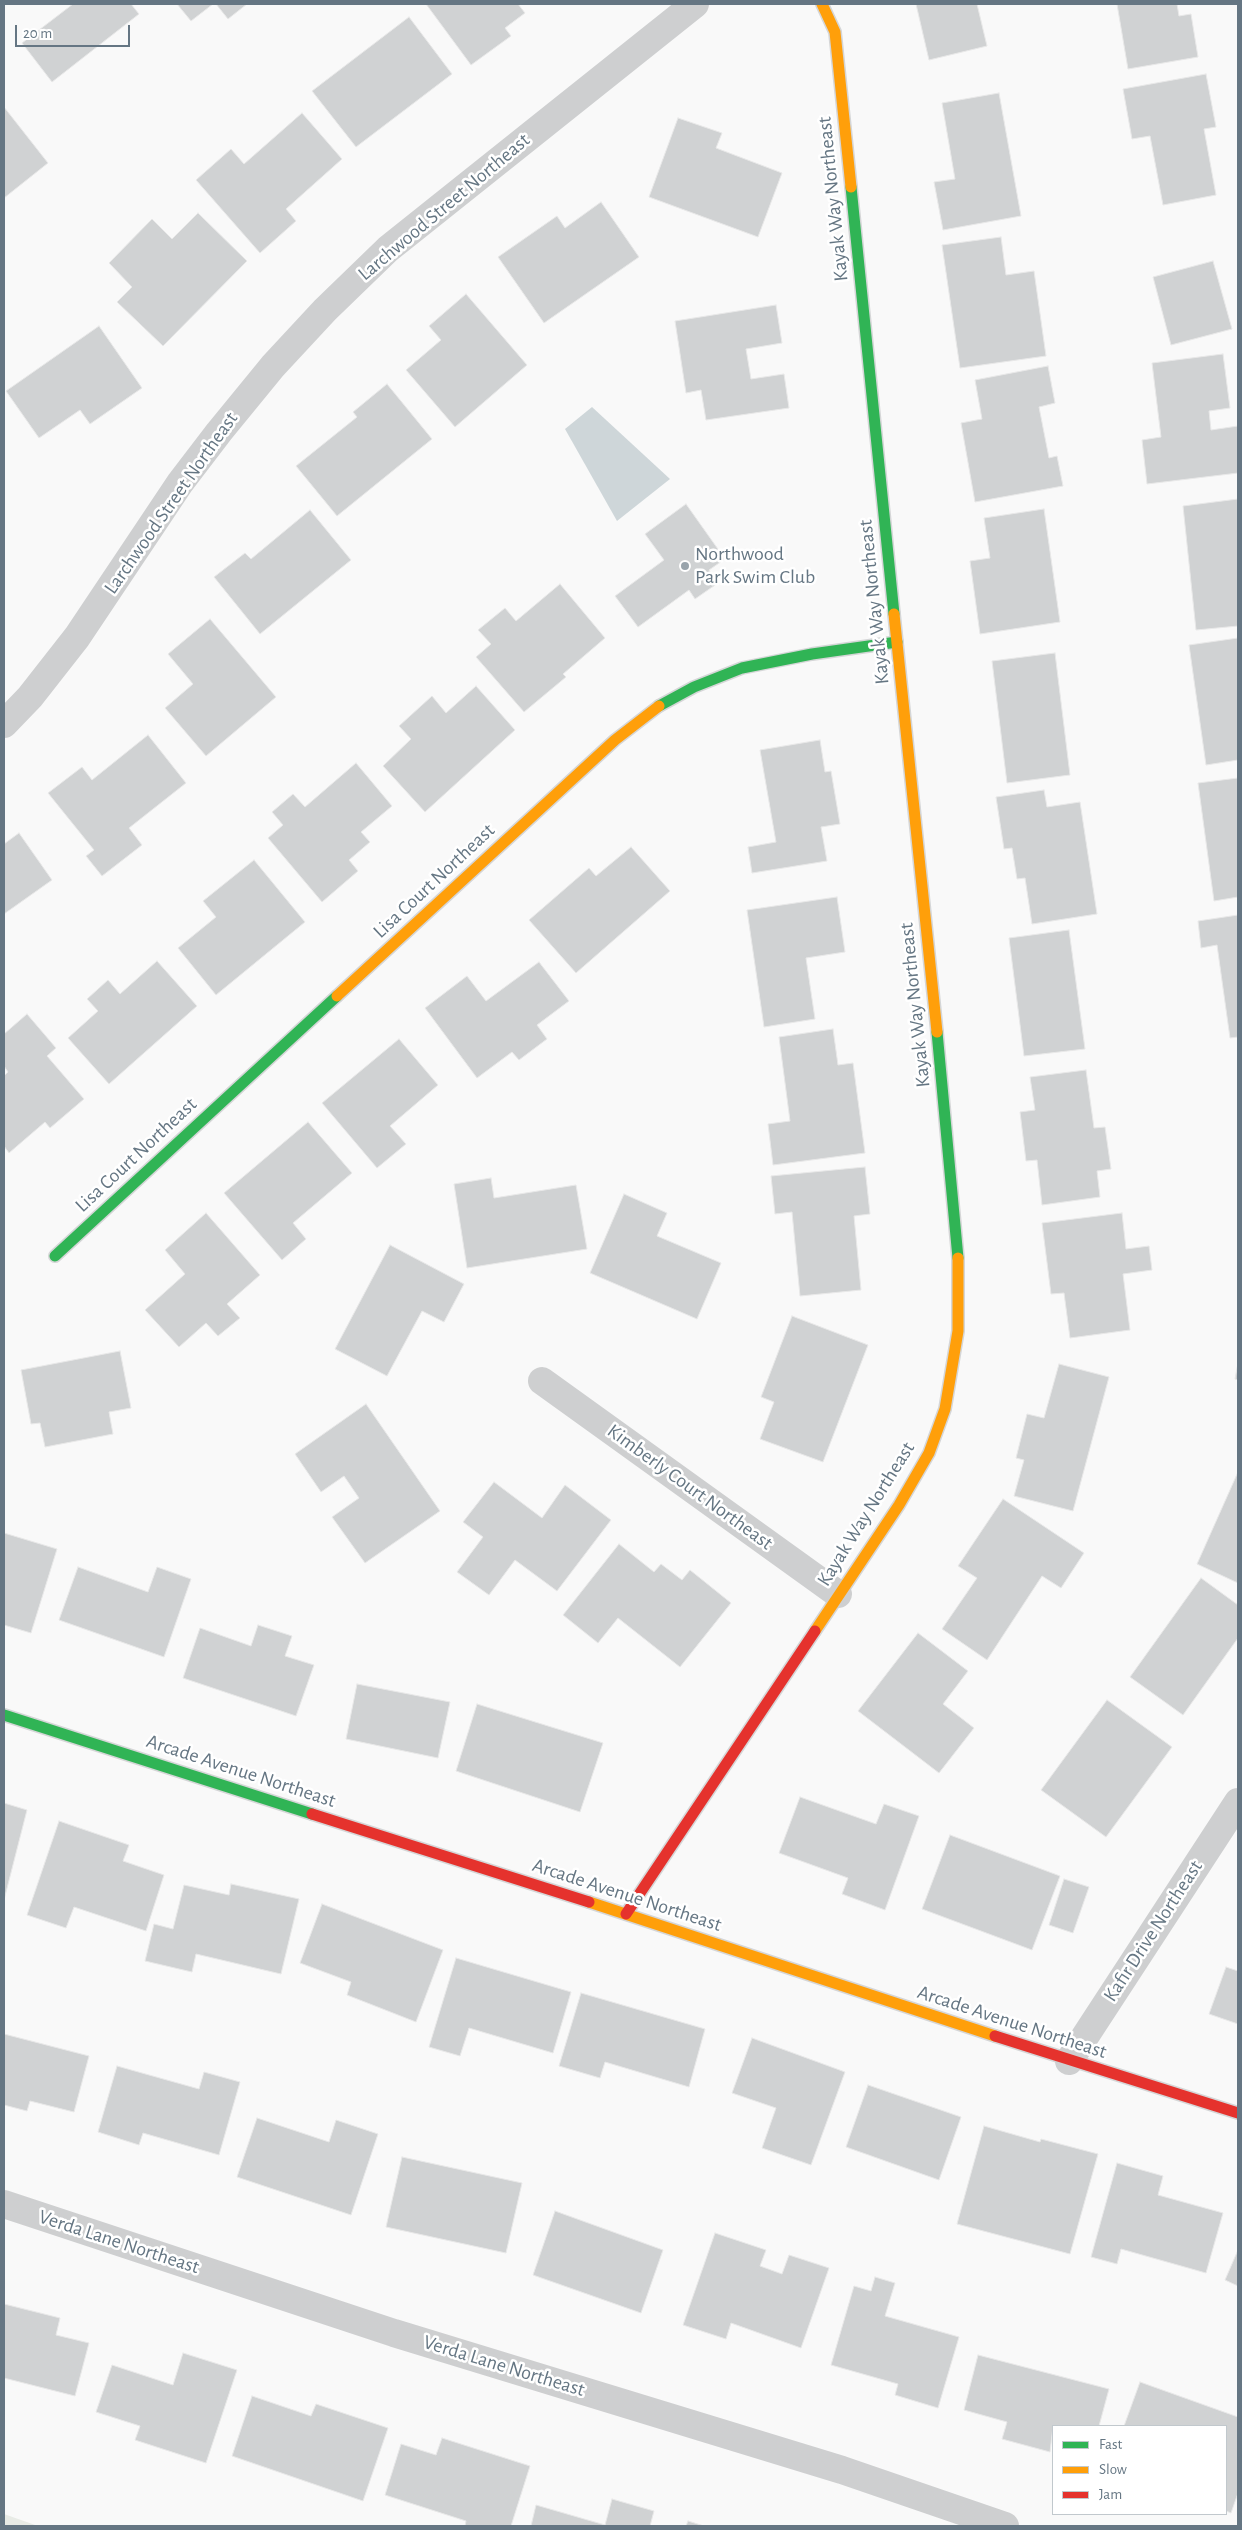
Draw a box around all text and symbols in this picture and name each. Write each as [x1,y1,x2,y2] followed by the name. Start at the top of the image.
[18,15,132,47] scale bar
[23,26,52,41] text: 20 m
[812,115,854,283] street label: Kayak Way Northeast
[353,128,535,286] street label: Larchwood Street Northeast
[99,407,243,599] street label: Larchwood Street Northeast
[853,518,895,686] street label: Kayak Way Northeast
[695,542,815,589] place label: Northwood Park Swim Club
[679,560,691,572] marker: Northwood Park Swim Club
[368,819,500,943] street label: Lisa Court Northeast
[894,921,936,1089] street label: Kayak Way Northeast
[70,1093,202,1217] street label: Lisa Court Northeast
[603,1419,777,1555] street label: Kimberly Court Northeast
[812,1437,920,1591] street label: Kayak Way Northeast
[143,1729,339,1813] street label: Arcade Avenue Northeast
[529,1853,725,1937] street label: Arcade Avenue Northeast
[1098,1856,1208,2006] street label: Kafir Drive Northeast
[914,1980,1110,2064] street label: Arcade Avenue Northeast
[36,2205,202,2279] street label: Verda Lane Northeast
[420,2330,588,2402] street label: Verda Lane Northeast
[1052,2425,1227,2515] legend
[1099,2437,1122,2452] text: Fast
[1099,2462,1127,2477] text: Slow
[1099,2487,1122,2502] text: Jam

